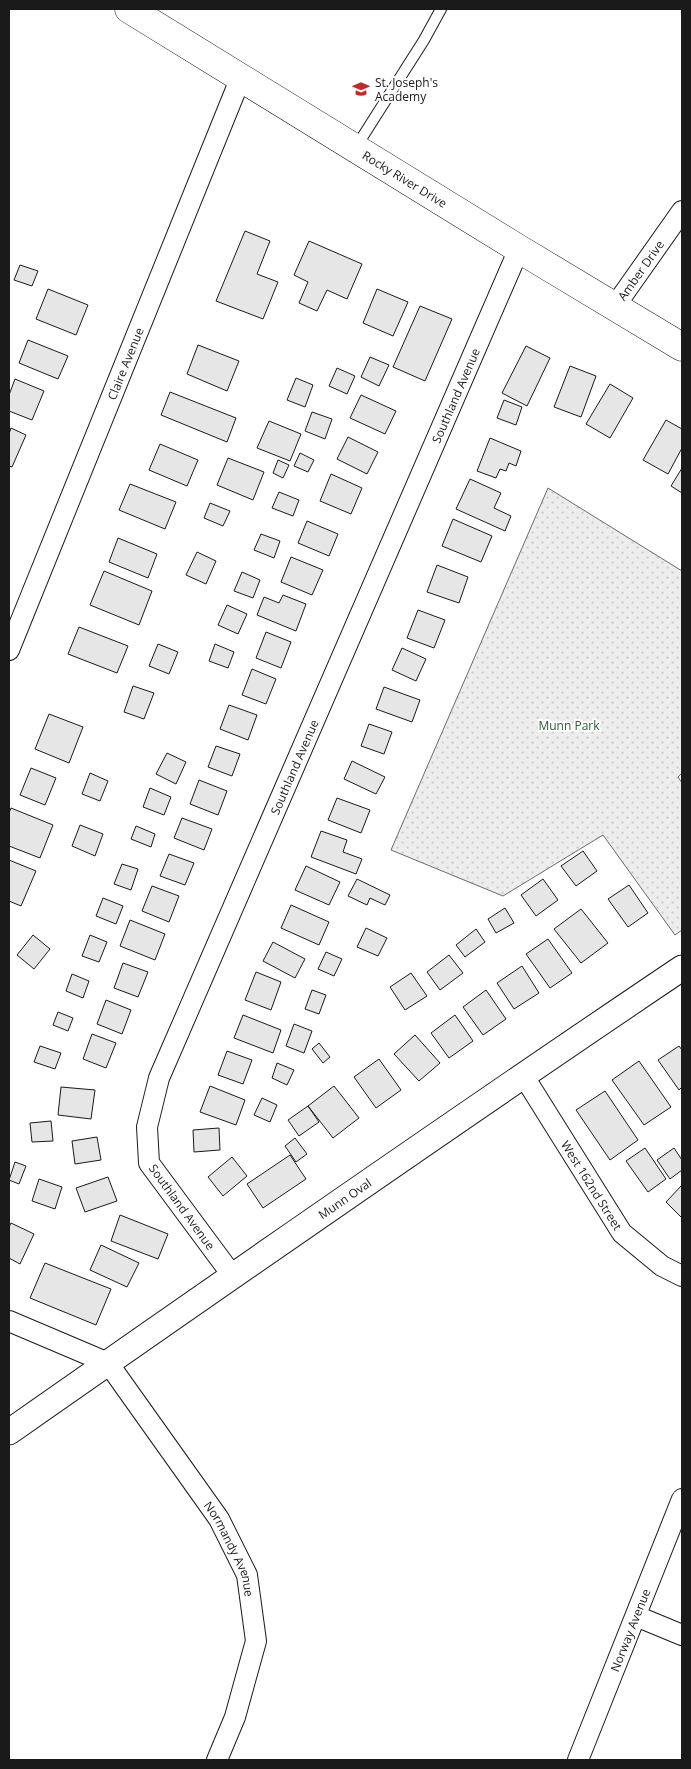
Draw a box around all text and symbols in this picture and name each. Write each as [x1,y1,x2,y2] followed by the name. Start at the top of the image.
[375,74,438,105] place label: St. Joseph's Academy
[351,79,371,99] school or university icon: St. Joseph's Academy
[359,146,451,211] street label: Rocky River Drive
[613,236,668,304] street label: Amber Drive
[103,325,147,402] street label: Claire Avenue
[427,345,484,446] street label: Southland Avenue
[266,717,322,817] street label: Southland Avenue
[538,717,600,734] park label: Munn Park
[557,1137,627,1233] street label: West 162nd Street
[145,1161,219,1254] street label: Southland Avenue
[315,1174,375,1223] street label: Munn Oval
[200,1498,258,1598] street label: Normandy Avenue
[606,1586,654,1674] street label: Norway Avenue

